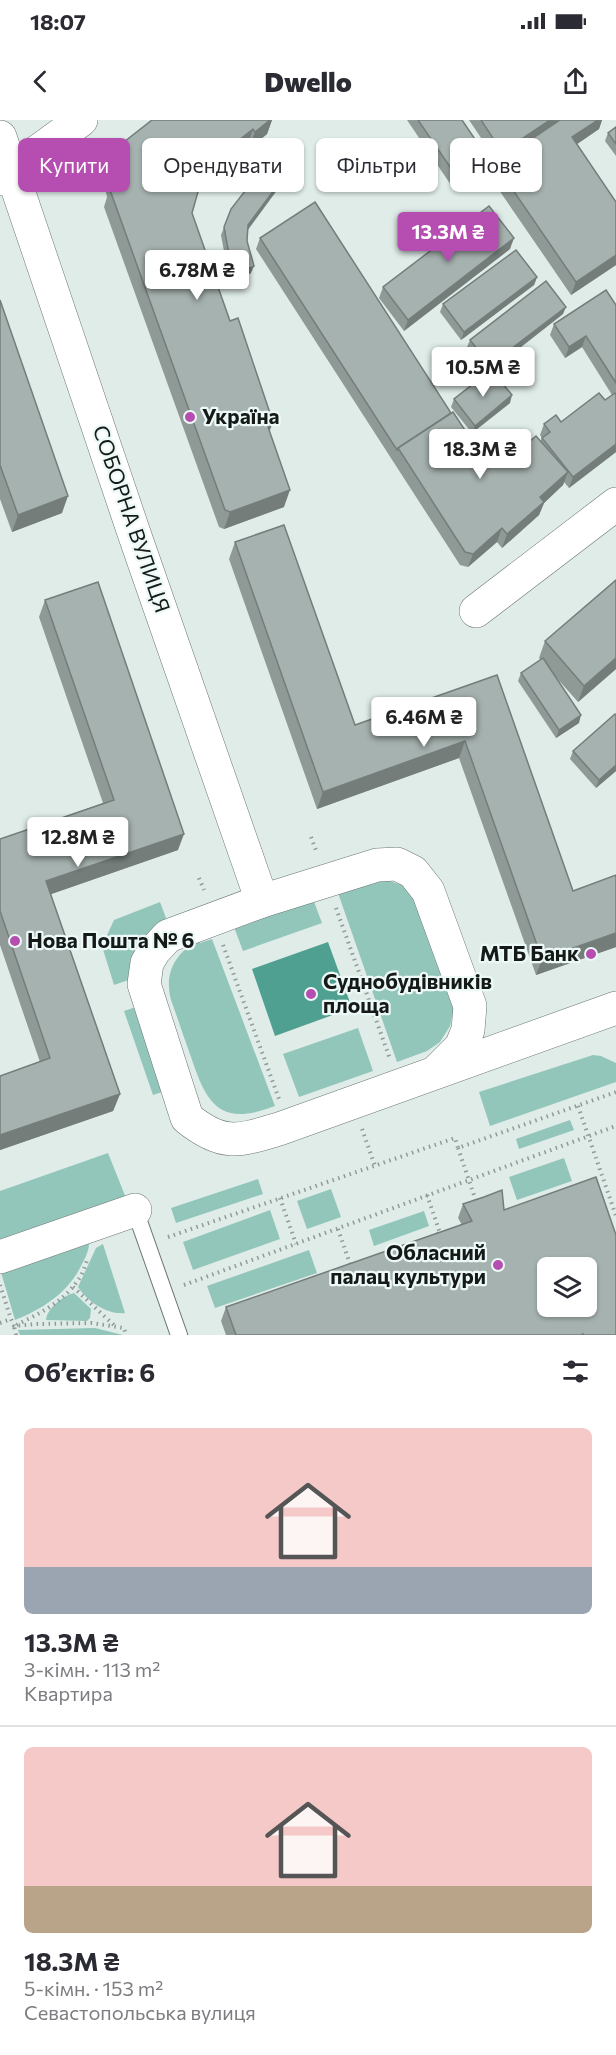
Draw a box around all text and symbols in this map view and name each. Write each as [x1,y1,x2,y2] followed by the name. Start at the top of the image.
[30,8,86,35] text: 18:07
[24,65,57,98] icon: back
[264,65,352,98] text: Dwello
[559,65,592,98] icon: share
[18,138,130,192] chip: Купити
[142,138,304,192] chip: Орендувати
[316,138,438,192] chip: Фільтри
[450,138,542,192] chip: Нове
[393,212,503,263] pin: 13.3M ₴
[411,219,485,243] text: 13.3M ₴
[142,250,252,301] pin: 6.78M ₴
[159,257,235,281] text: 6.78M ₴
[428,347,538,398] pin: 10.5M ₴
[446,354,520,378] text: 10.5M ₴
[202,403,280,428] place label: Україна
[183,410,197,424] marker: Україна
[89,422,176,615] street label: СОБОРНА ВУЛИЦЯ
[425,429,535,480] pin: 18.3M ₴
[443,436,517,460] text: 18.3M ₴
[369,697,479,748] pin: 6.46M ₴
[385,704,463,728] text: 6.46M ₴
[23,817,133,868] pin: 12.8M ₴
[41,824,115,848] text: 12.8M ₴
[27,927,195,952] place label: Нова Пошта № 6
[8,934,22,948] marker: Нова Пошта № 6
[480,940,579,965] place label: МТБ Банк
[584,947,598,961] marker: МТБ Банк
[323,968,492,1017] place label: Суднобудівників площа
[304,987,318,1001] marker: Суднобудівників площа
[330,1239,486,1288] place label: Обласний палац культури
[537,1257,597,1317] map controls
[537,1257,597,1317] button: layers
[491,1258,505,1272] marker: Обласний палац культури
[559,1355,592,1388] icon: filters
[24,1356,155,1387] text: Об’єктів: 6
[254,1467,362,1575] icon: home
[24,1626,119,1657] text: 13.3M ₴
[24,1657,160,1681] text: 3-кімн. · 113 m²
[24,1681,113,1705] text: Квартира
[254,1786,362,1894] icon: home
[24,1945,120,1976] text: 18.3M ₴
[24,1976,163,2000] text: 5-кімн. · 153 m²
[24,2000,256,2024] text: Севастопольська вулиця

